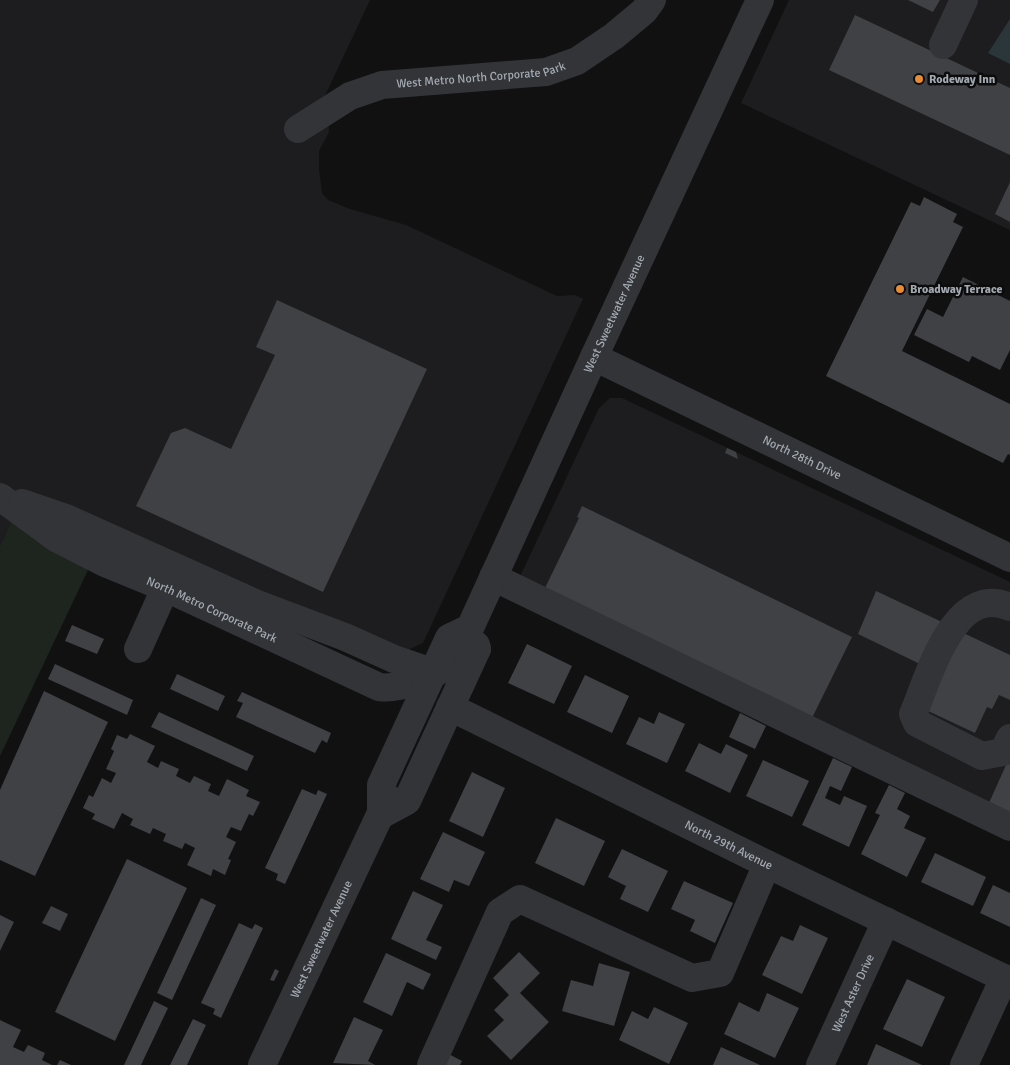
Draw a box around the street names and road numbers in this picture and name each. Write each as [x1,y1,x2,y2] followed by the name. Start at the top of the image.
[396,59,568,92] street label: West Metro North Corporate Park
[581,253,648,375] street label: West Sweetwater Avenue
[760,433,844,483] street label: North 28th Drive
[144,574,279,647] street label: North Metro Corporate Park
[682,817,775,874] street label: North 29th Avenue
[288,878,356,1001] street label: West Sweetwater Avenue
[829,952,878,1035] street label: West Aster Drive

